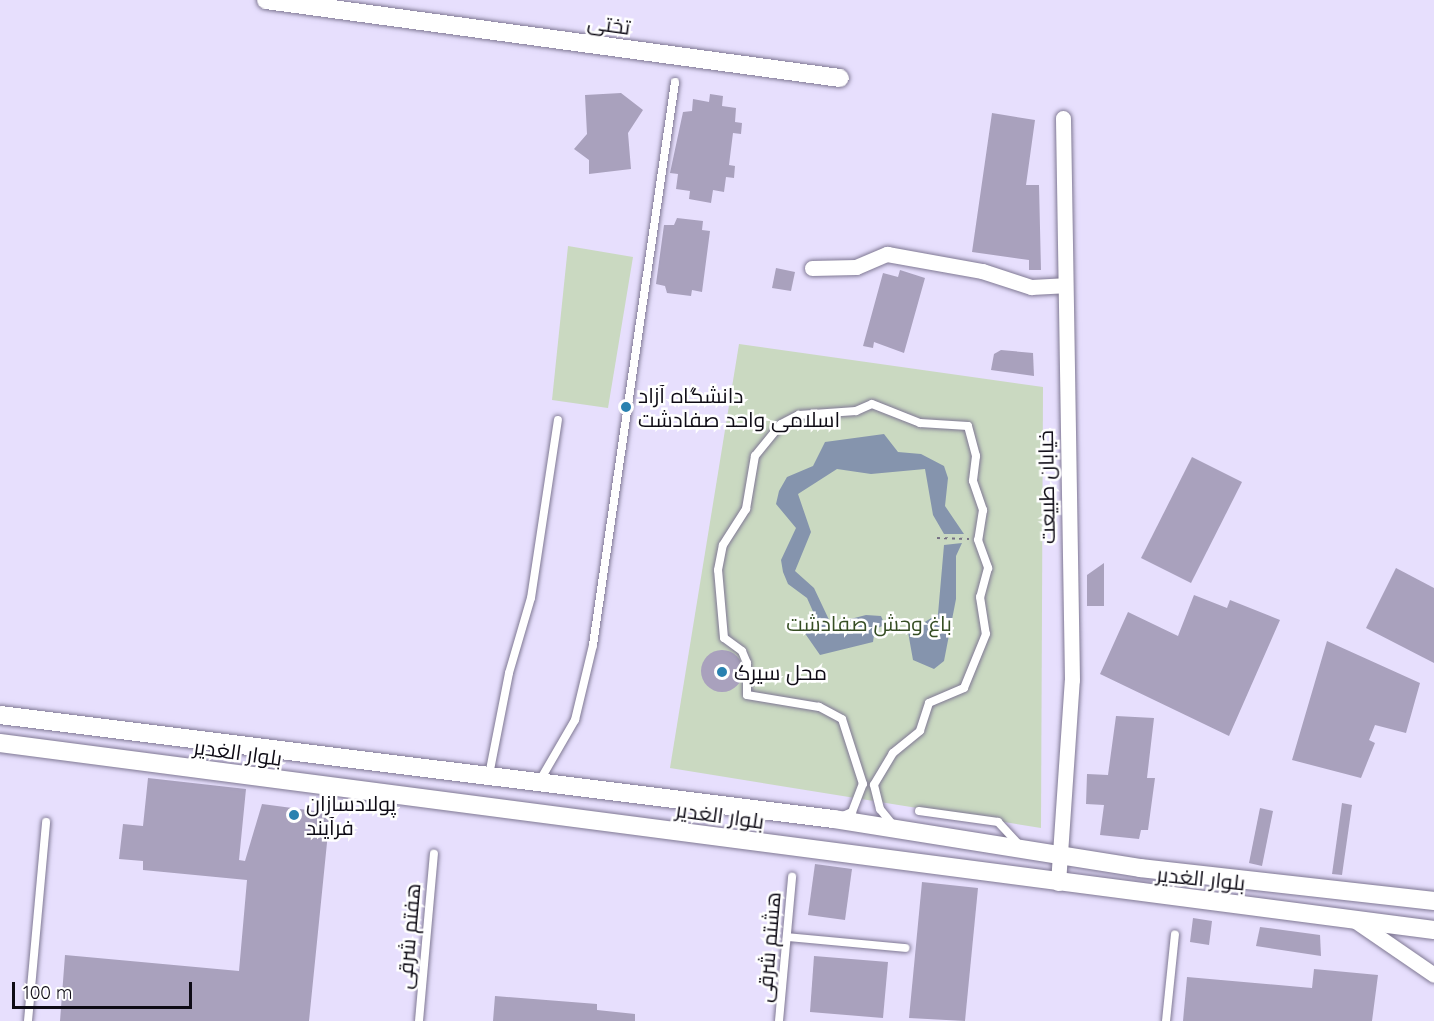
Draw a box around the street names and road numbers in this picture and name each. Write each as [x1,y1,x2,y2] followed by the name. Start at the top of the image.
[586,9,632,39] street label: تختی
[1032,430,1060,544] street label: خیابان طبیعت
[192,733,284,771] street label: بلوار الغدیر
[674,796,766,834] street label: بلوار الغدیر
[1155,861,1247,895] street label: بلوار الغدیر
[391,882,425,990] street label: هفتم شرقی
[751,891,785,1003] street label: هشتم شرقی

